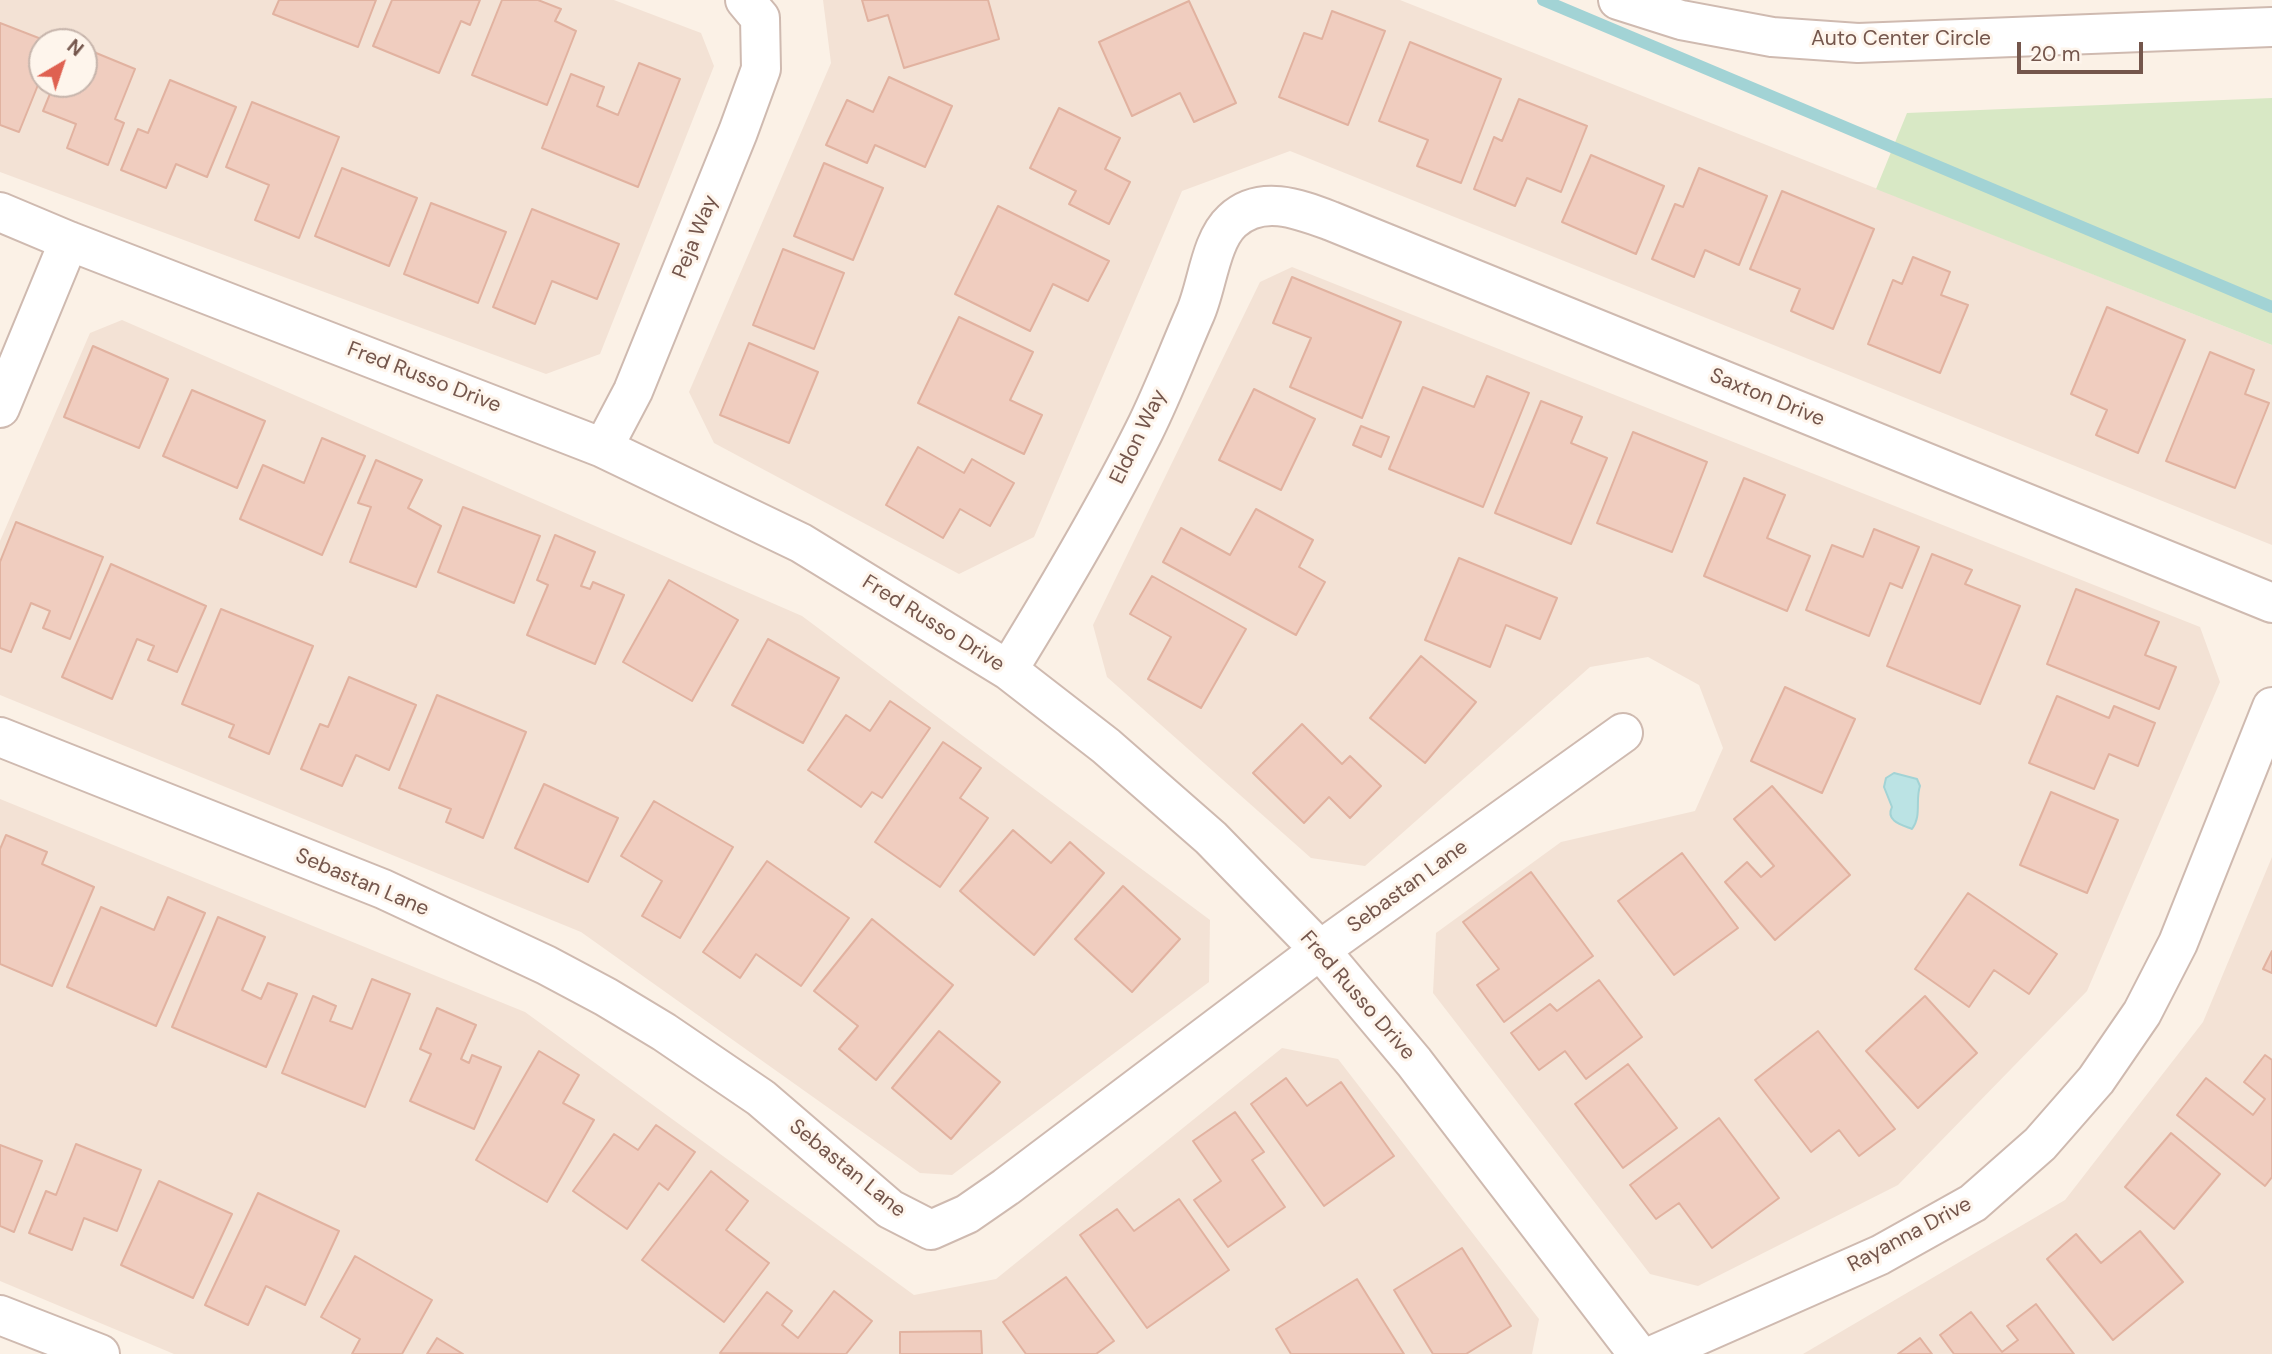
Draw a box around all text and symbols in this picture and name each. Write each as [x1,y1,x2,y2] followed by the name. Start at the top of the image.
[1811,26,1991,52] street label: Auto Center Circle
[28,28,98,98] north arrow
[2020,28,2146,72] scale bar
[62,34,89,62] text: N
[2030,40,2081,68] text: 20 m
[668,192,724,282] street label: Peja Way
[344,337,504,419] street label: Fred Russo Drive
[1706,364,1828,432] street label: Saxton Drive
[1105,386,1173,488] street label: Eldon Way
[857,570,1009,678] street label: Fred Russo Drive
[1343,835,1473,939] street label: Sebastan Lane
[291,844,433,922] street label: Sebastan Lane
[1294,926,1420,1066] street label: Fred Russo Drive
[784,1114,910,1224] street label: Sebastan Lane
[1844,1192,1976,1278] street label: Rayanna Drive

